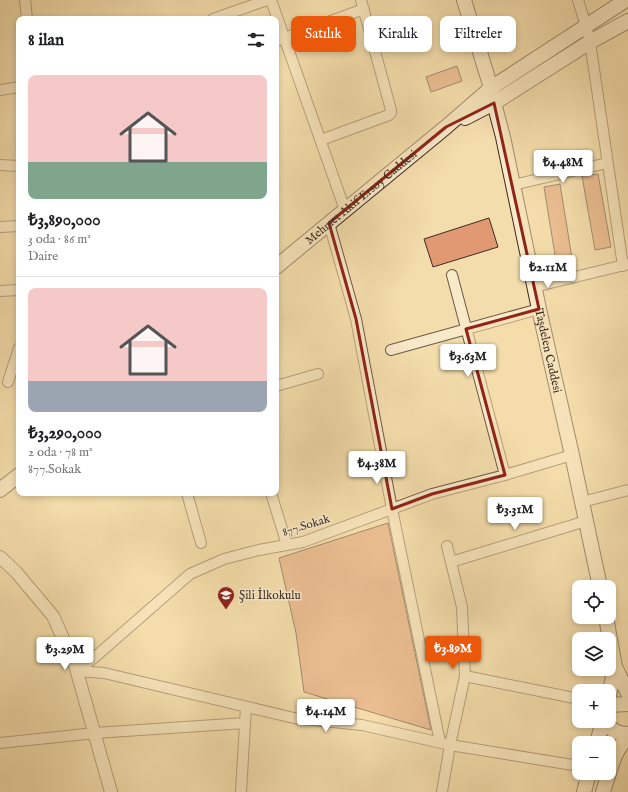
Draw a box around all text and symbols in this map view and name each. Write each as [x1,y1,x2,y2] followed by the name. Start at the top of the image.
[291,16,356,52] chip: Satılık
[364,16,432,52] chip: Kiralık
[440,16,516,52] chip: Filtreler
[245,29,267,51] icon: filters
[28,30,64,51] text: 8 ilan
[112,101,184,173] icon: home
[302,147,420,248] street label: Mehmet Akif Ersoy Caddesi
[530,150,596,184] pin: ₺4.48M
[543,154,583,171] text: ₺4.48M
[28,210,101,231] text: ₺3,890,000
[28,231,91,248] text: 3 oda · 86 m²
[28,248,58,265] text: Daire
[515,255,581,289] pin: ₺2.11M
[529,259,567,276] text: ₺2.11M
[531,307,565,395] street label: Taşdelen Caddesi
[112,314,184,386] icon: home
[435,344,501,378] pin: ₺3.63M
[449,348,487,365] text: ₺3.63M
[28,423,102,444] text: ₺3,290,000
[28,444,93,461] text: 2 oda · 78 m²
[344,451,410,485] pin: ₺4.38M
[357,455,397,472] text: ₺4.38M
[28,461,81,478] text: 877.Sokak
[482,497,548,531] pin: ₺3.31M
[496,501,534,518] text: ₺3.31M
[280,511,332,540] street label: 877.Sokak
[572,580,616,780] map controls
[572,580,616,624] button: locate
[216,585,236,610] school or university icon: Şili İlkokulu
[239,587,301,603] place label: Şili İlkokulu
[572,632,616,676] button: layers
[420,636,486,670] pin: ₺3.89M
[32,637,98,671] pin: ₺3.29M
[434,640,472,657] text: ₺3.89M
[45,641,85,658] text: ₺3.29M
[572,684,616,728] button: +
[293,699,359,733] pin: ₺4.14M
[306,703,346,720] text: ₺4.14M
[572,736,616,780] button: −

